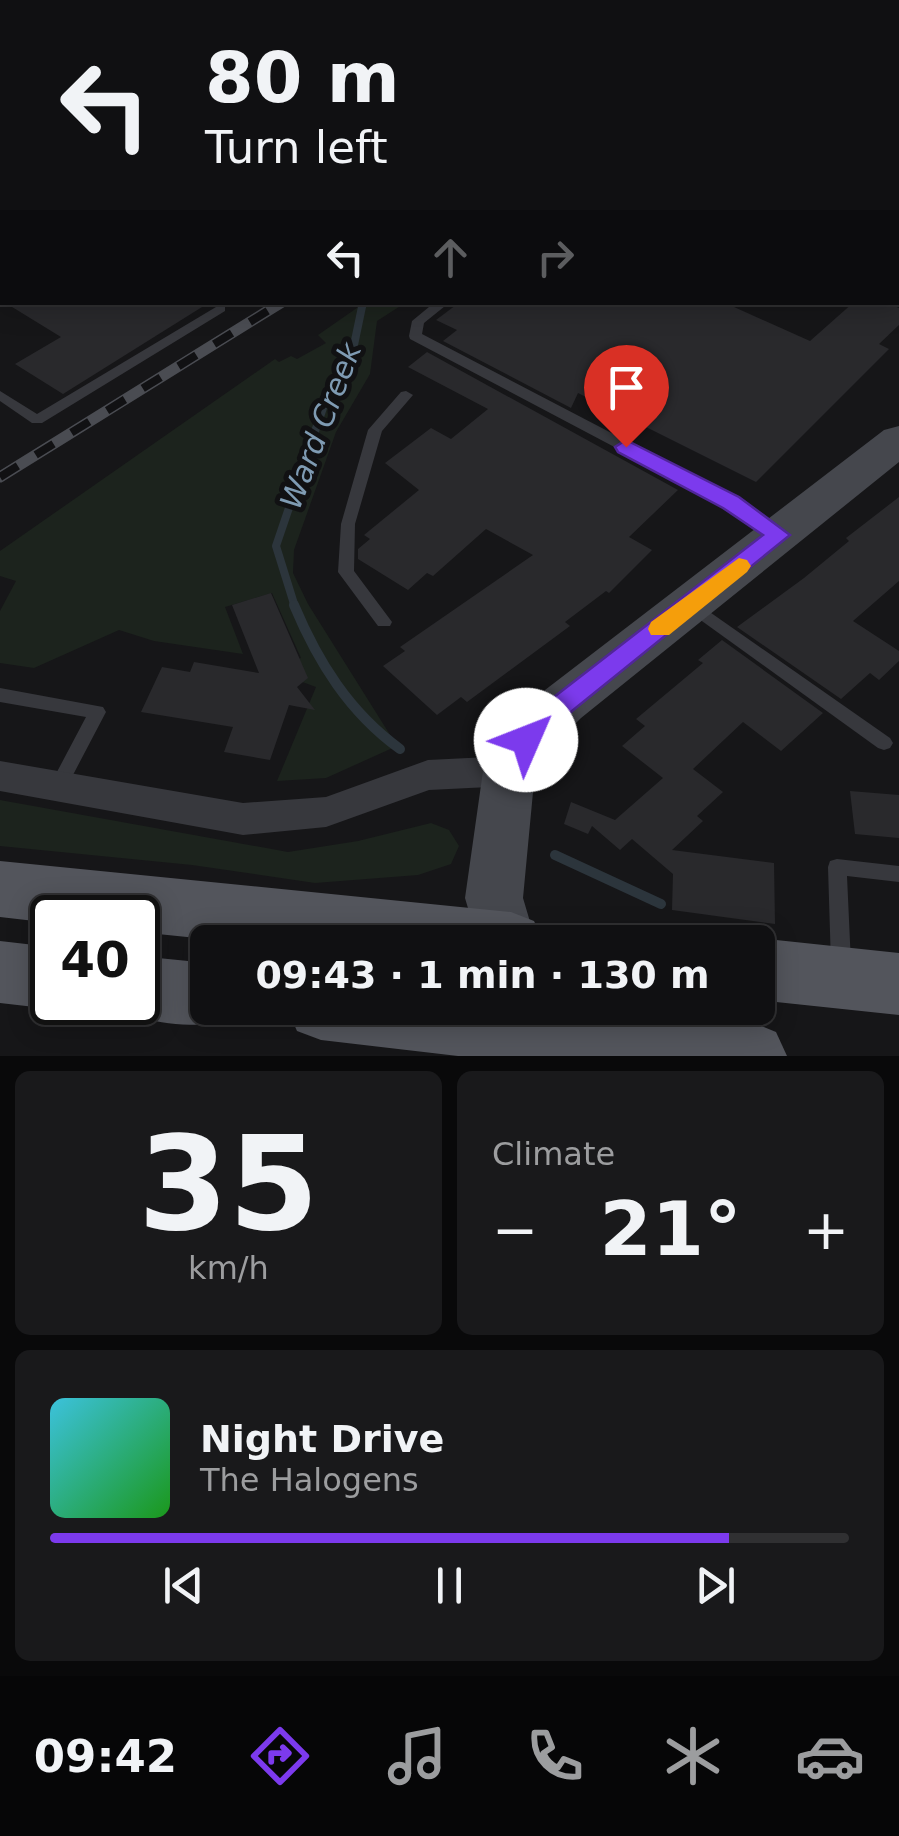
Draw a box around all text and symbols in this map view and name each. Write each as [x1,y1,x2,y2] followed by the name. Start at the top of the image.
[205,37,400,119] text: 80 m
[40,40,170,170] icon: left
[205,121,388,174] text: Turn left
[318,230,373,285] icon: left
[423,230,478,285] icon: ahead
[528,230,583,285] icon: right
[273,336,369,514] water label: Ward Creek
[584,345,669,448] pin
[599,360,654,415] icon: arrive
[474,688,578,792] position arrow
[30,895,160,1025] speed limit sign: 40
[255,953,710,997] text: 09:43 · 1 min · 130 m
[138,1108,319,1260] text: 35
[492,1135,615,1173] text: Climate
[600,1185,741,1273] text: 21°
[492,1198,538,1262] text: −
[803,1198,849,1262] text: +
[188,1249,269,1287] text: km/h
[200,1417,444,1461] text: Night Drive
[200,1461,419,1499] text: The Halogens
[156,1558,211,1613] icon: previous
[422,1558,477,1613] icon: pause
[688,1558,743,1613] icon: next
[245,1721,315,1791] icon: directions
[382,1721,452,1791] icon: music
[520,1721,590,1791] icon: phone
[658,1721,728,1791] icon: climate
[795,1721,865,1791] icon: car
[34,1730,177,1783] text: 09:42

